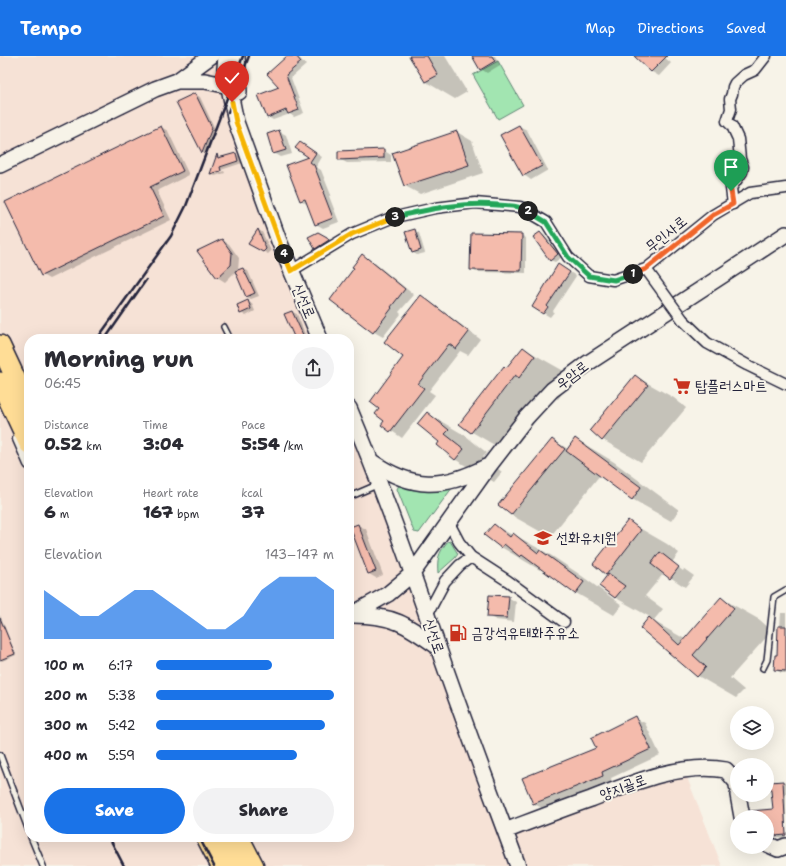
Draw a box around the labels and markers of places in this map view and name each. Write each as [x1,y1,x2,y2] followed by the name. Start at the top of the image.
[215,61,249,102] pin
[714,150,748,191] pin
[518,201,538,221] pin: 2
[385,207,405,227] pin: 3
[274,244,294,264] pin: 4
[623,264,643,284] pin: 1
[672,376,692,396] supermarket icon: 탑플러스마트
[695,376,767,396] place label: 탑플러스마트
[533,528,553,548] school or university icon: 선화유치원
[556,528,616,548] place label: 선화유치원
[448,623,468,643] fuel station icon: 금강석유태화주유소
[471,623,580,643] place label: 금강석유태화주유소

